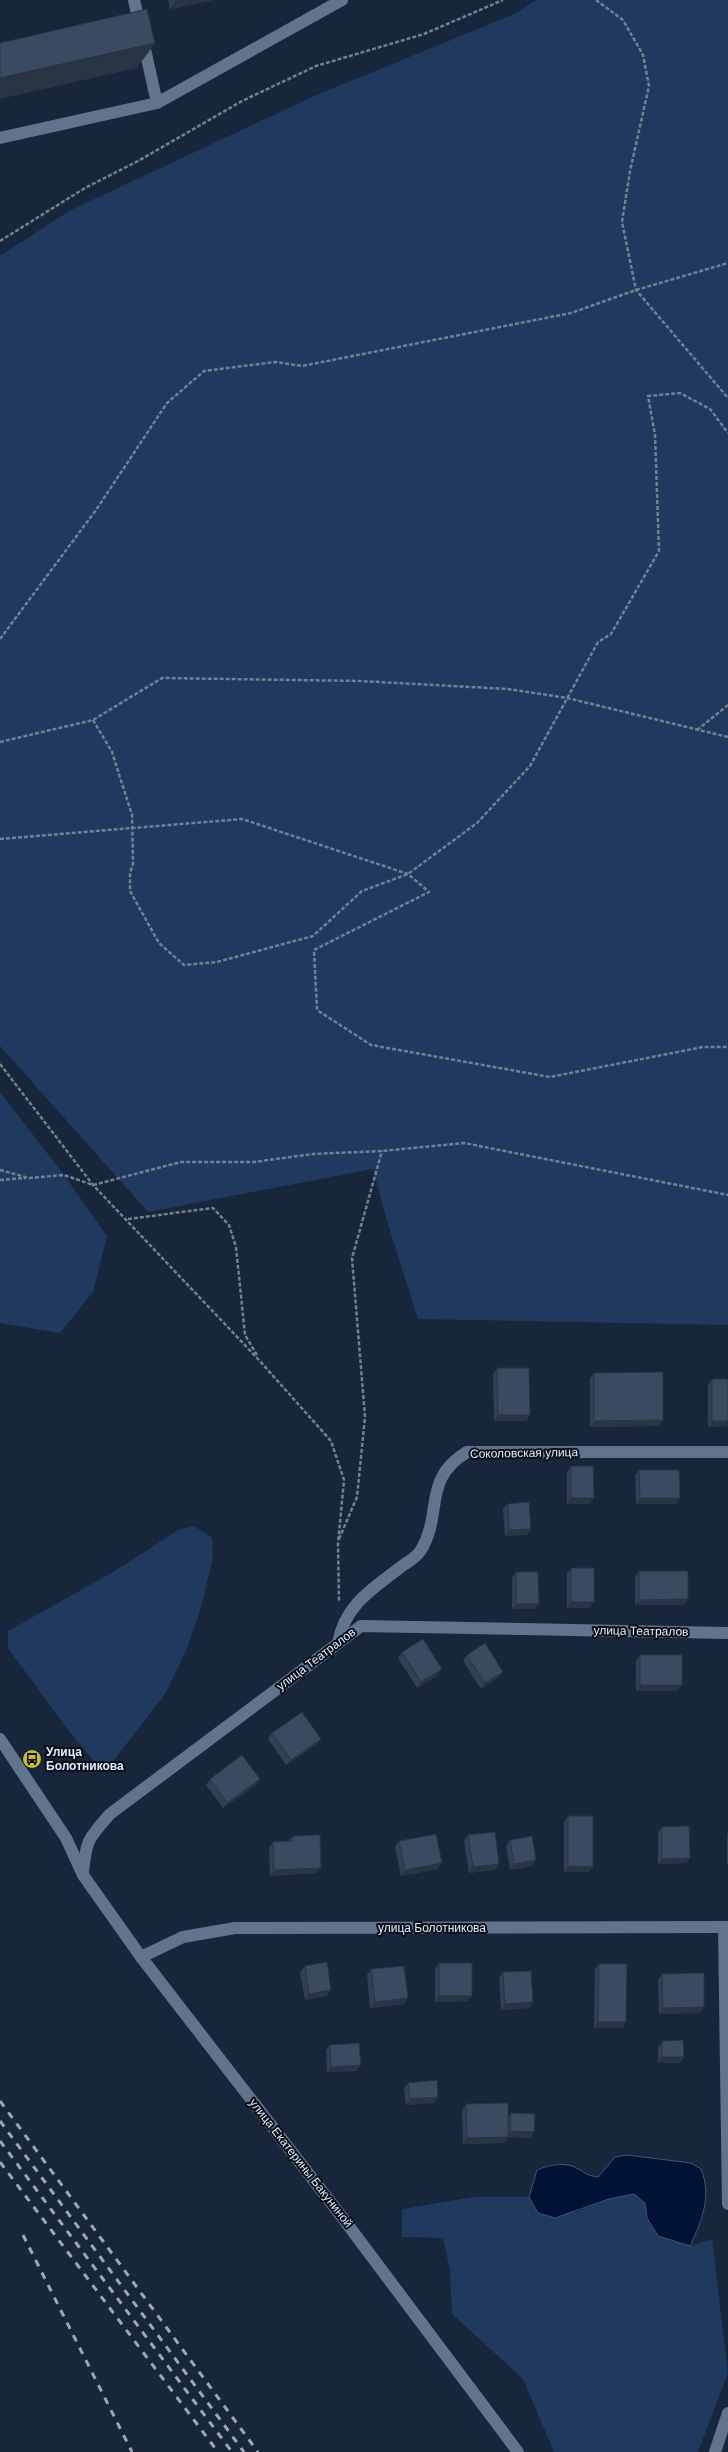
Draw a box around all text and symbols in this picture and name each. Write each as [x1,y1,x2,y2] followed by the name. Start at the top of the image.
[470,1445,579,1461] street label: Соколовская улица
[593,1623,689,1639] street label: улица Театралов
[274,1625,358,1693] street label: улица Театралов
[46,1745,124,1773] place label: Улица Болотникова
[21,1748,43,1770] bus stop icon: Улица Болотникова
[378,1921,486,1935] street label: улица Болотникова
[246,2096,356,2230] street label: улица Екатерины Бакуниной

